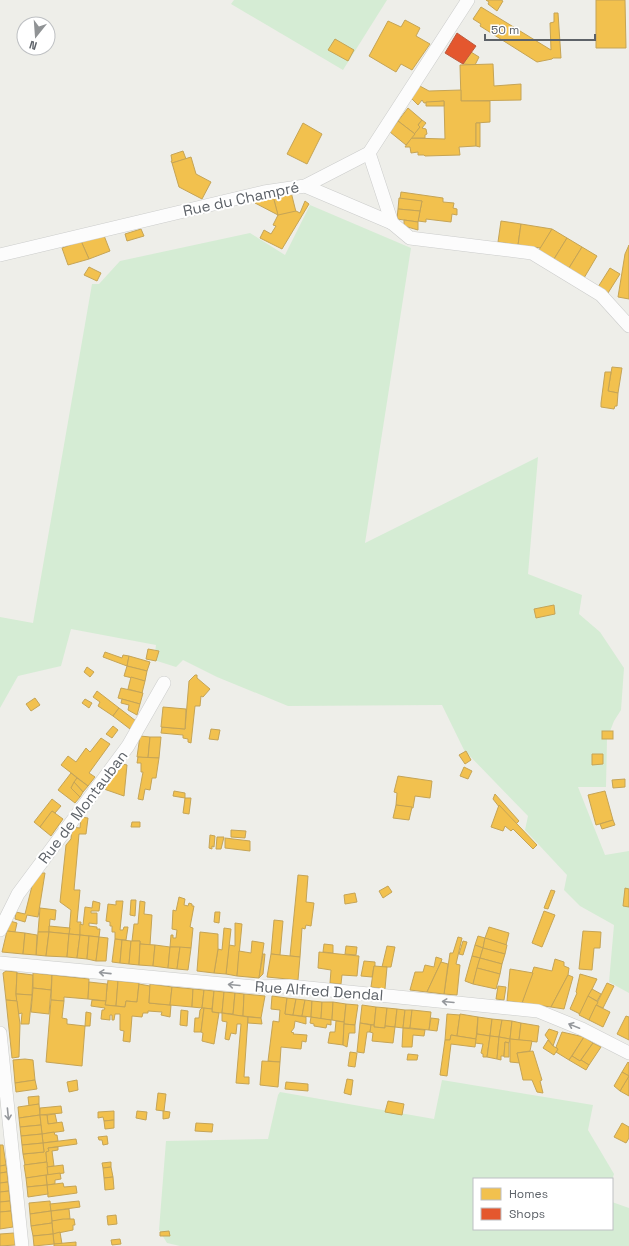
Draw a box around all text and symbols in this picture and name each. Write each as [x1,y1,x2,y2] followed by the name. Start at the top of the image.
[16,16,56,56] north arrow
[485,16,595,42] scale bar
[491,22,519,38] text: 50 m
[28,38,39,53] text: N
[181,177,301,220] street label: Rue du Champré
[34,746,131,867] street label: Rue de Montauban
[99,970,112,977] one-way arrow
[254,977,384,1004] street label: Rue Alfred Dendal
[228,982,241,989] one-way arrow
[442,998,455,1005] one-way arrow
[569,1022,581,1029] one-way arrow
[5,1107,12,1120] one-way arrow
[473,1178,613,1230] legend
[509,1186,548,1202] text: Homes
[509,1206,545,1222] text: Shops

